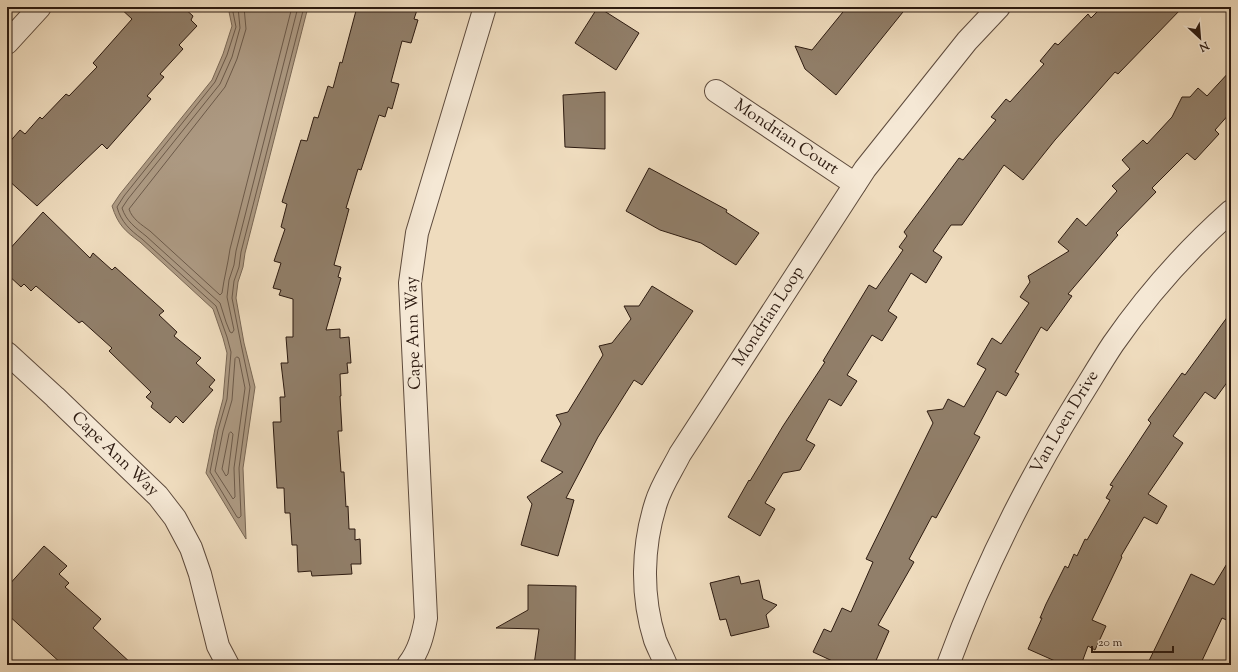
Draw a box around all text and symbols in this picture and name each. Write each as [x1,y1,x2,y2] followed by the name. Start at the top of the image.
[1180,18,1220,58] north arrow
[1196,37,1212,55] text: N
[729,94,843,182] street label: Mondrian Court
[728,262,811,371] street label: Mondrian Loop
[400,275,428,390] street label: Cape Ann Way
[1025,366,1105,478] street label: Van Loen Drive
[65,406,164,503] street label: Cape Ann Way
[1092,628,1173,654] scale bar
[1098,634,1123,652] text: 20 m

